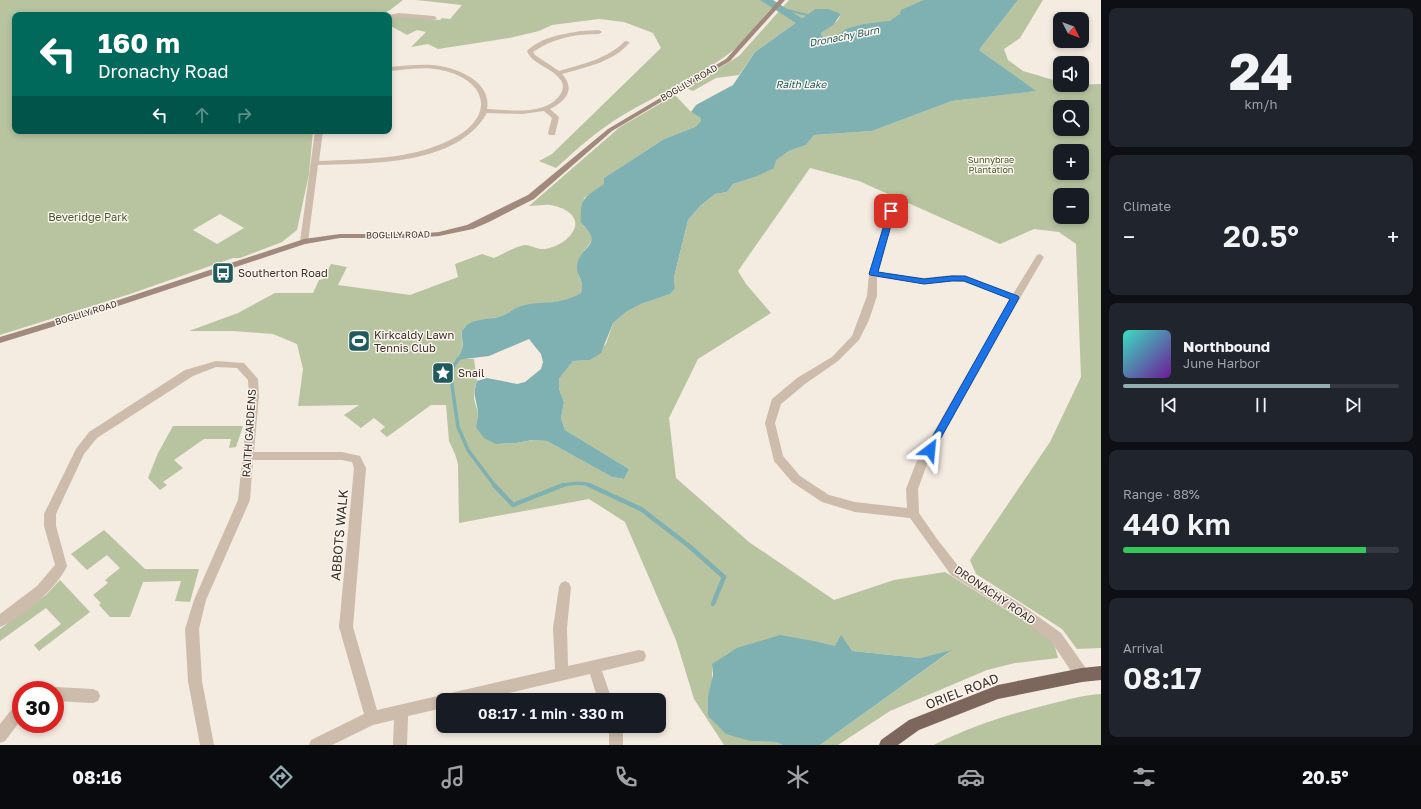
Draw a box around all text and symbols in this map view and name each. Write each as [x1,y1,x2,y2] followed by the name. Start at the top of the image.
[1053,12,1089,48] north arrow
[1053,12,1089,224] map controls
[808,23,881,50] water label: Dronachy Burn
[98,26,180,59] text: 160 m
[32,28,84,80] icon: left
[1229,39,1293,101] text: 24
[1053,56,1089,92] button: sound
[98,60,229,82] text: Dronachy Road
[658,62,719,103] street label: BOGLILY ROAD
[776,78,827,90] water label: Raith Lake
[1244,96,1278,112] text: km/h
[1053,100,1089,136] button: search
[149,104,171,126] icon: left
[191,104,213,126] icon: ahead
[233,104,255,126] icon: right
[1053,144,1089,180] button: +
[968,154,1014,175] park label: Sunnybrae Plantation
[1053,188,1089,224] button: −
[874,194,908,228] pin
[1123,198,1171,214] text: Climate
[880,200,902,222] icon: arrive
[48,210,128,223] park label: Beveridge Park
[1223,218,1299,254] text: 20.5°
[1123,223,1135,250] text: −
[1387,223,1399,250] text: +
[366,228,430,241] street label: BOGLILY ROAD
[210,260,236,286] bus stop icon: Southerton Road
[238,266,328,279] place label: Southerton Road
[54,298,118,327] street label: BOGLILY ROAD
[346,328,372,354] sports icon: Kirkcaldy Lawn Tennis Club
[374,328,454,354] place label: Kirkcaldy Lawn Tennis Club
[1183,337,1270,355] text: Northbound
[1183,355,1260,371] text: June Harbor
[430,360,456,386] place icon: Snail
[458,366,485,379] place label: Snail
[239,388,258,478] street label: RAITH GARDENS
[1158,394,1180,416] icon: previous
[1250,394,1272,416] icon: pause
[1342,394,1364,416] icon: next
[909,429,951,471] position arrow
[1123,486,1200,502] text: Range · 88%
[327,489,351,581] street label: ABBOTS WALK
[1123,506,1231,542] text: 440 km
[952,563,1039,627] street label: DRONACHY ROAD
[1123,640,1164,656] text: Arrival
[1123,660,1202,696] text: 08:17
[923,670,1001,712] street label: ORIEL ROAD
[12,681,64,733] speed limit sign: 30
[478,704,624,722] text: 08:17 · 1 min · 330 m
[267,763,295,791] icon: directions
[439,763,467,791] icon: music
[612,763,640,791] icon: phone
[784,763,812,791] icon: climate
[957,763,985,791] icon: car
[1130,763,1158,791] icon: filters
[72,766,122,788] text: 08:16
[1302,766,1349,788] text: 20.5°

